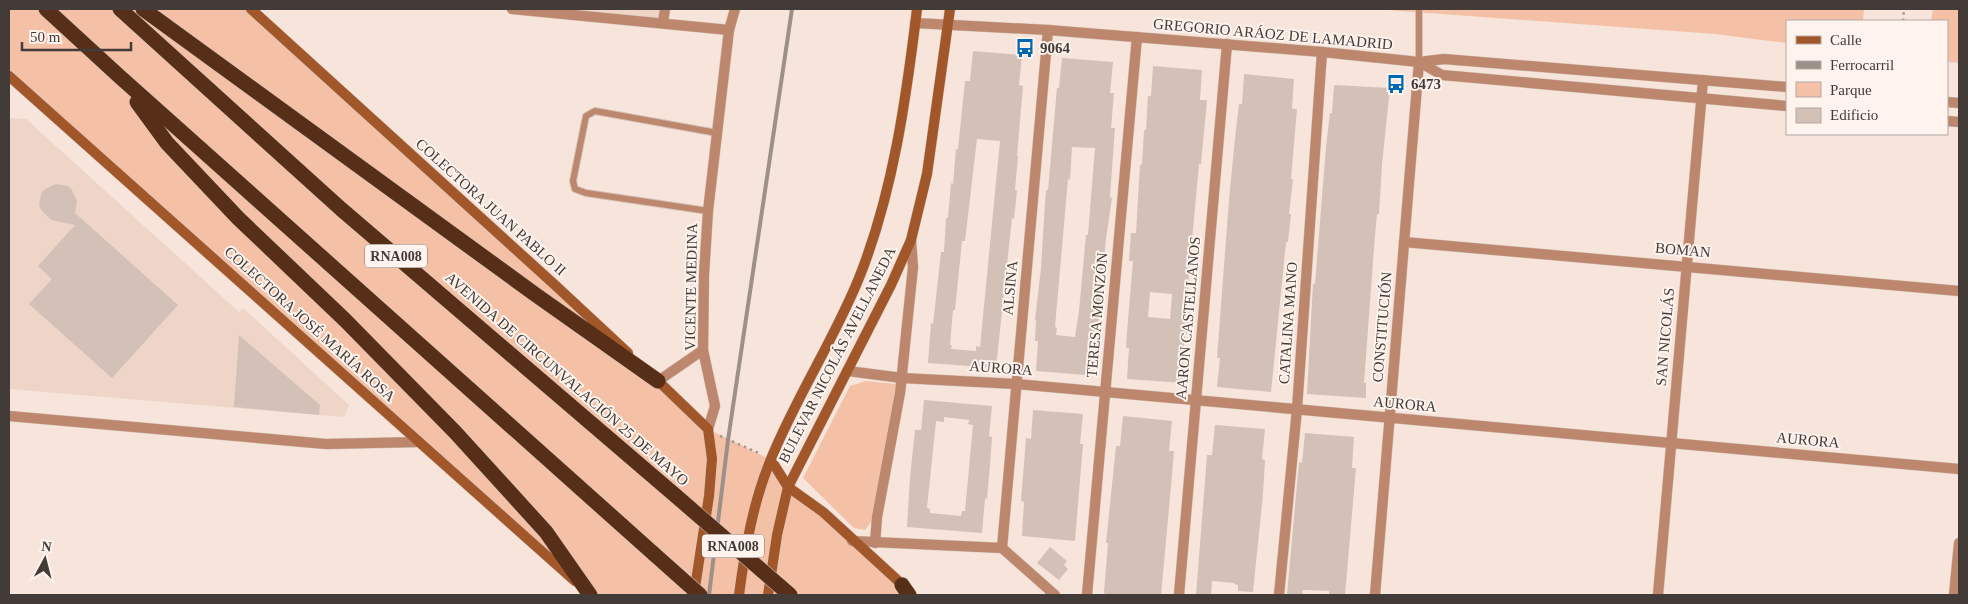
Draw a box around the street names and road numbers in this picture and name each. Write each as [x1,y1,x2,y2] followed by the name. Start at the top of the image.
[1153,16,1394,52] street label: GREGORIO ARÁOZ DE LAMADRID
[413,135,569,279] street label: COLECTORA JUAN PABLO II
[682,223,700,351] street label: VICENTE MEDINA
[1173,236,1203,400] street label: AARON CASTELLANOS
[1654,240,1712,260] street label: BOMAN
[222,243,399,405] street label: COLECTORA JOSÉ MARÍA ROSA
[775,244,899,466] street label: BULEVAR NICOLÁS AVELLANEDA
[365,245,427,268] road number: RNA008
[1084,252,1110,378] street label: TERESA MONZÓN
[1000,260,1020,316] street label: ALSINA
[1276,261,1300,385] street label: CATALINA MANO
[442,269,692,489] street label: AVENIDA DE CIRCUNVALACIÓN 25 DE MAYO
[1369,271,1395,383] street label: CONSTITUCIÓN
[1653,287,1677,387] street label: SAN NICOLÁS
[969,358,1033,378] street label: AURORA
[1373,393,1437,415] street label: AURORA
[1776,429,1840,451] street label: AURORA
[702,534,764,558] road number: RNA008

